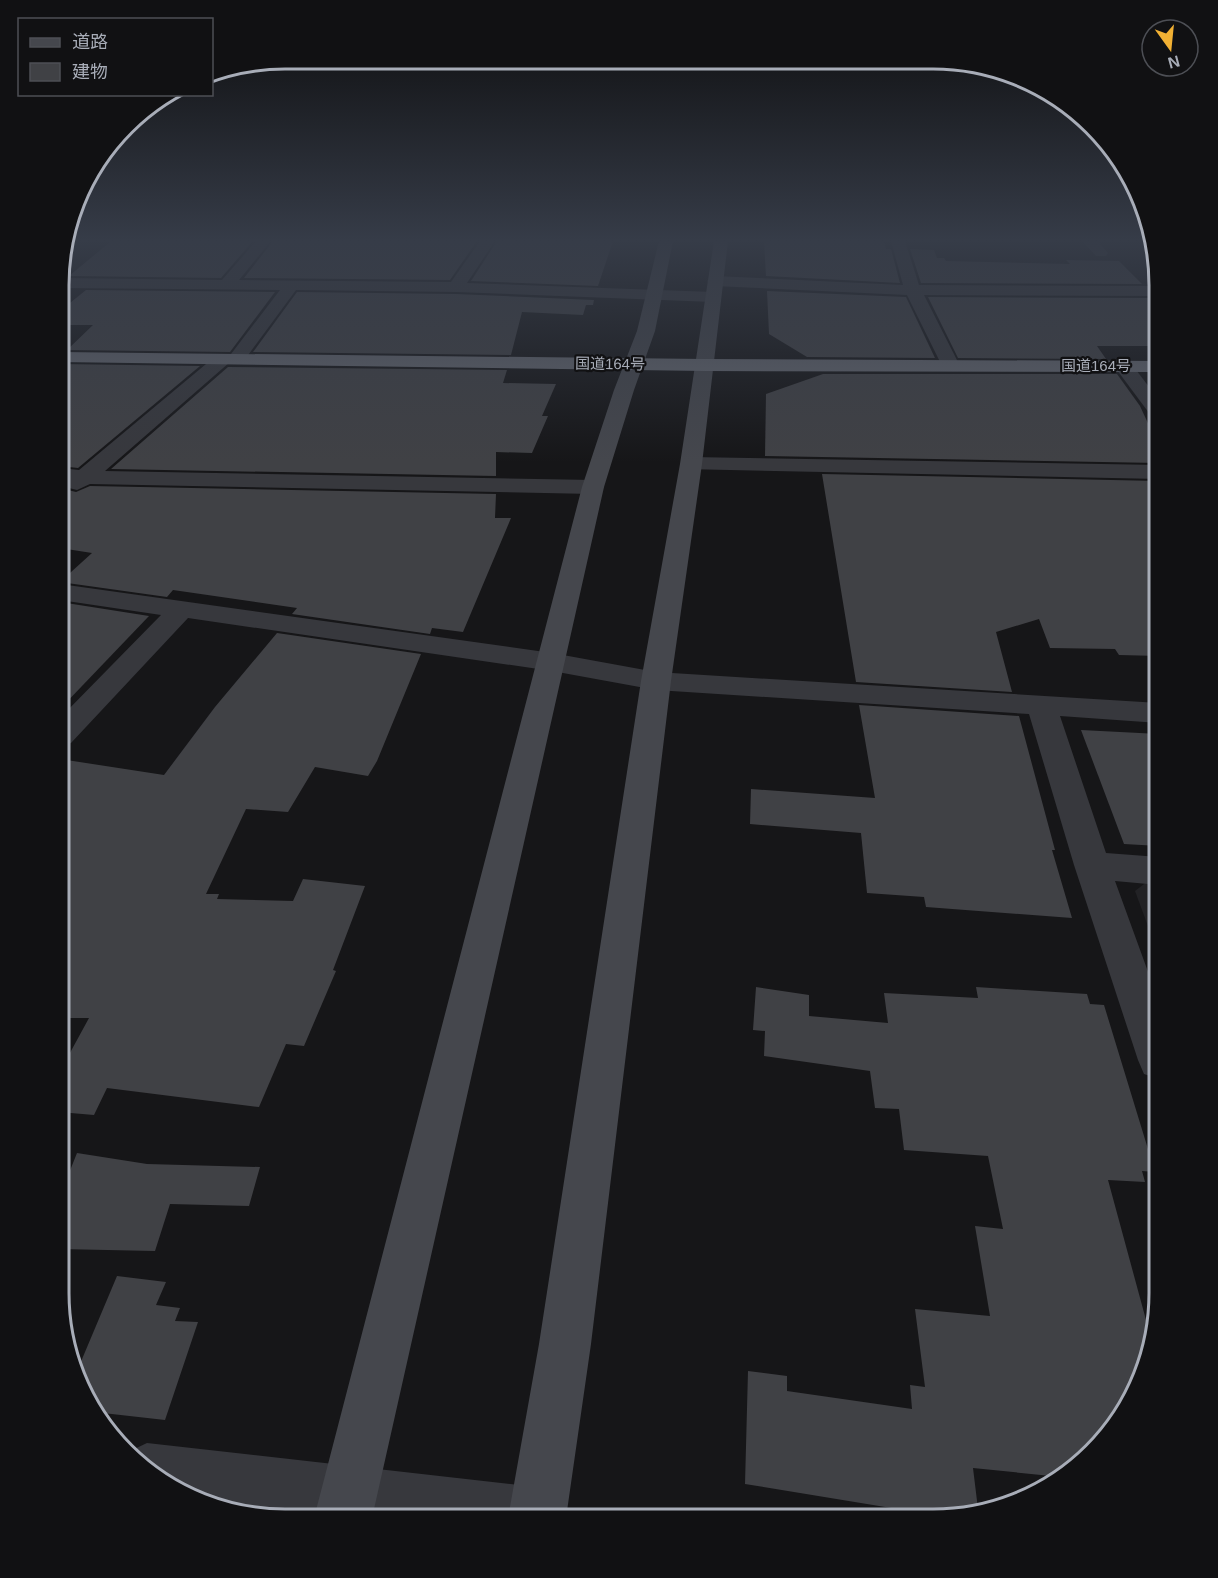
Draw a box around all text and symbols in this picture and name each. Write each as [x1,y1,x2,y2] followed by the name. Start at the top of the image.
[18,18,213,96] legend
[1140,18,1200,78] north arrow
[72,32,108,52] text: 道路
[1166,52,1182,72] text: N
[72,62,108,82] text: 建物
[575,354,645,373] street label: 国道164号
[1061,357,1131,374] street label: 国道164号

